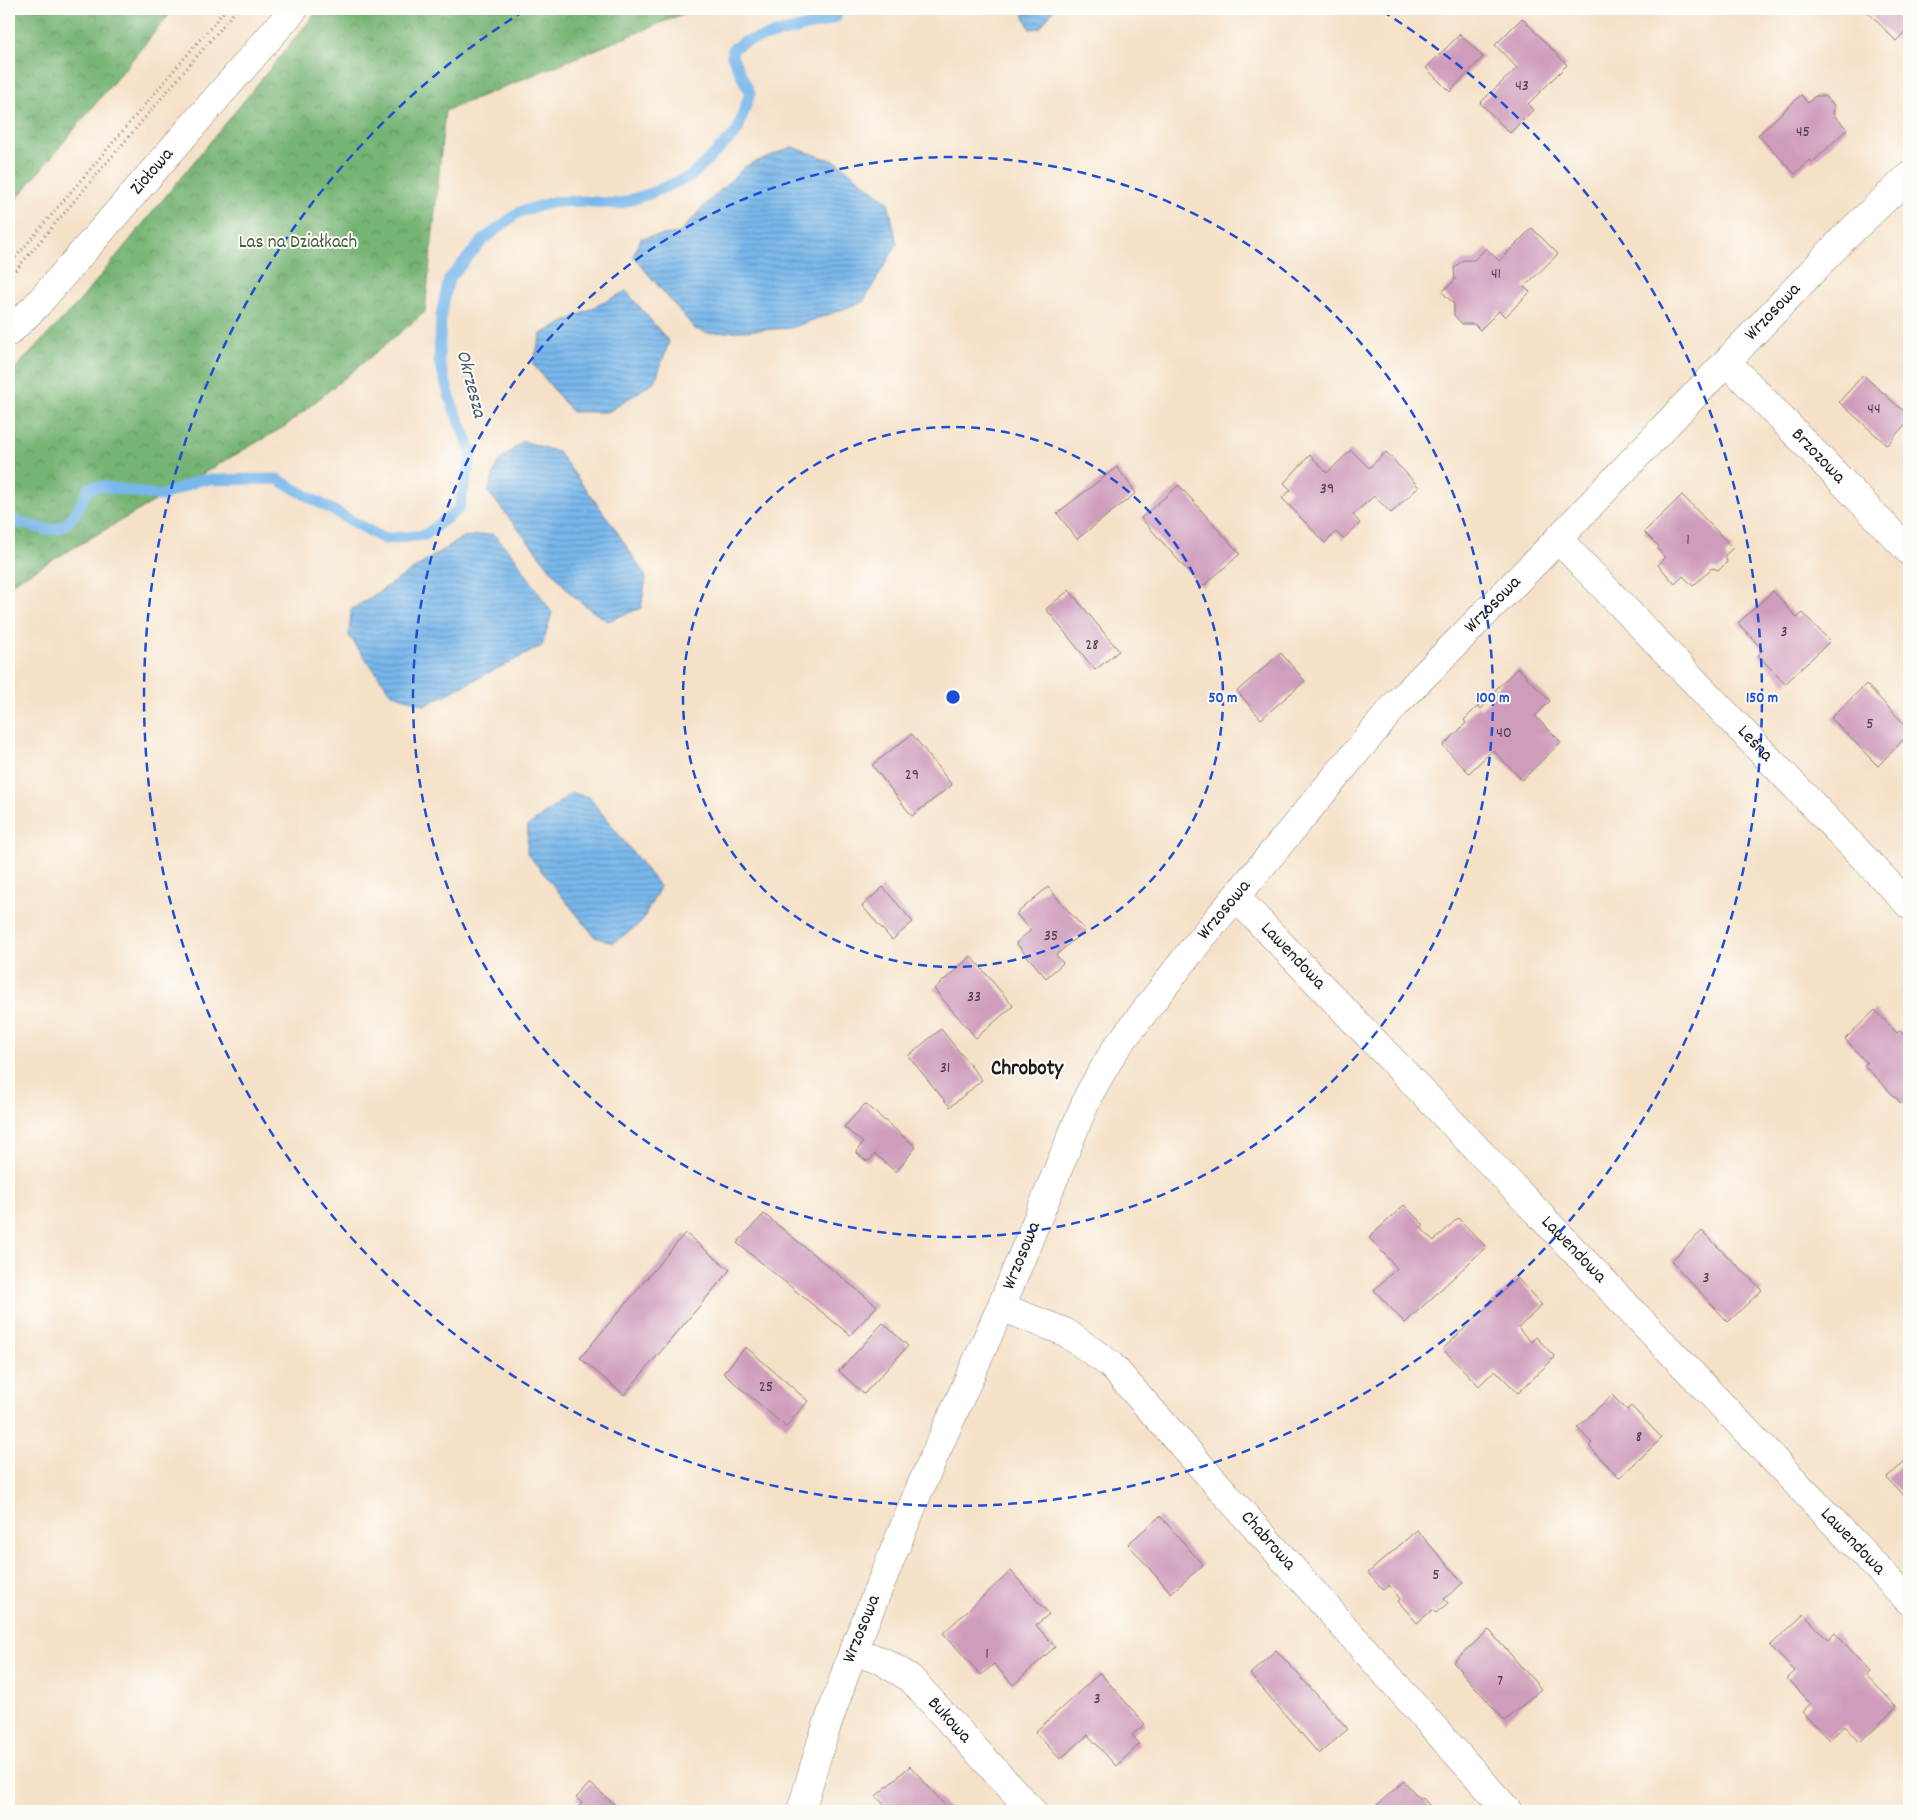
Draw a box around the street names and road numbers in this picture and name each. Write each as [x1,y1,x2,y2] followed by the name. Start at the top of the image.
[124,142,181,201] street label: Ziołowa
[1739,276,1808,348] street label: Wrzosowa
[1784,422,1852,491] street label: Brzozowa
[1459,569,1529,640] street label: Wrzosowa
[1730,719,1780,769] street label: Leśna
[1191,873,1258,946] street label: Wrzosowa
[1254,916,1332,997] street label: Lawendowa
[1534,1210,1613,1290] street label: Lawendowa
[996,1217,1049,1294] street label: Wrzosowa
[1813,1502,1892,1582] street label: Lawendowa
[1234,1505,1302,1578] street label: Chabrowa
[836,1590,888,1667] street label: Wrzosowa
[920,1691,978,1750] street label: Bukowa

